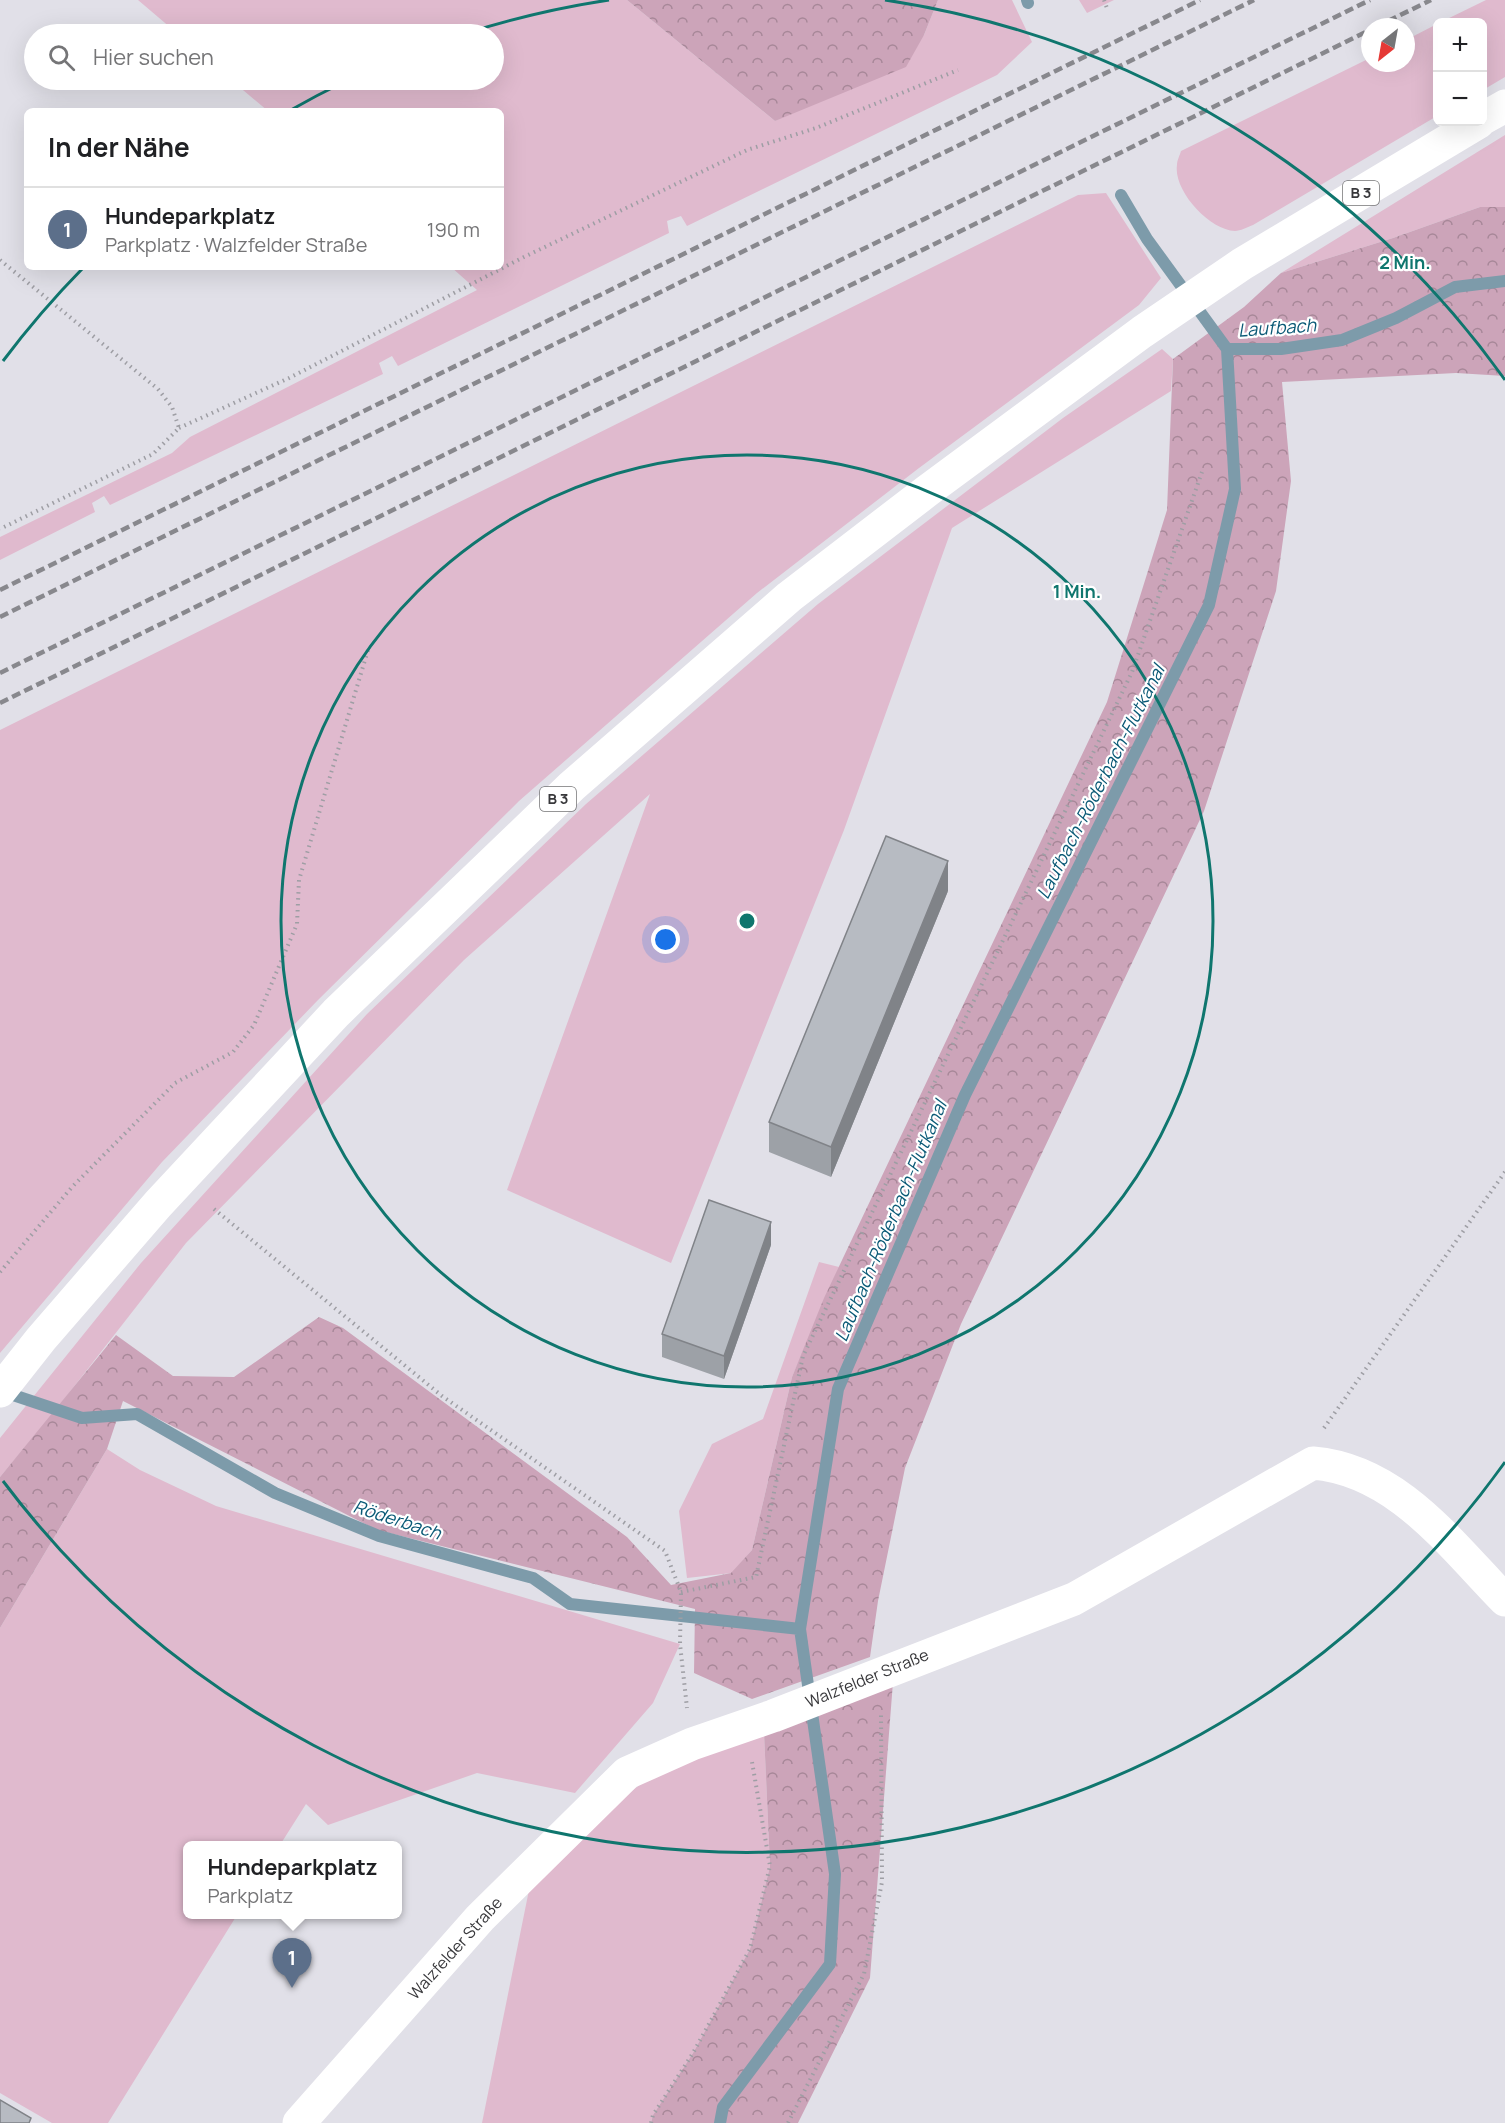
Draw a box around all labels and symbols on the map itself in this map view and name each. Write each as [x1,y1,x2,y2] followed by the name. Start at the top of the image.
[1361,18,1415,72] north arrow
[1343,181,1379,205] road number: B 3
[1379,250,1431,274] text: 2 Min.
[1237,312,1318,342] water label: Laufbach
[1053,579,1101,603] text: 1 Min.
[1031,658,1171,902] water label: Laufbach-Röderbach-Flutkanal
[540,787,576,811] road number: B 3
[737,911,757,931] centre of rings
[651,925,680,954] your location
[828,1094,953,1345] water label: Laufbach-Röderbach-Flutkanal
[350,1494,446,1545] water label: Röderbach
[802,1643,932,1713] street label: Walzfelder Straße
[403,1892,507,2004] street label: Walzfelder Straße
[272,1938,312,1988] pin: 1

